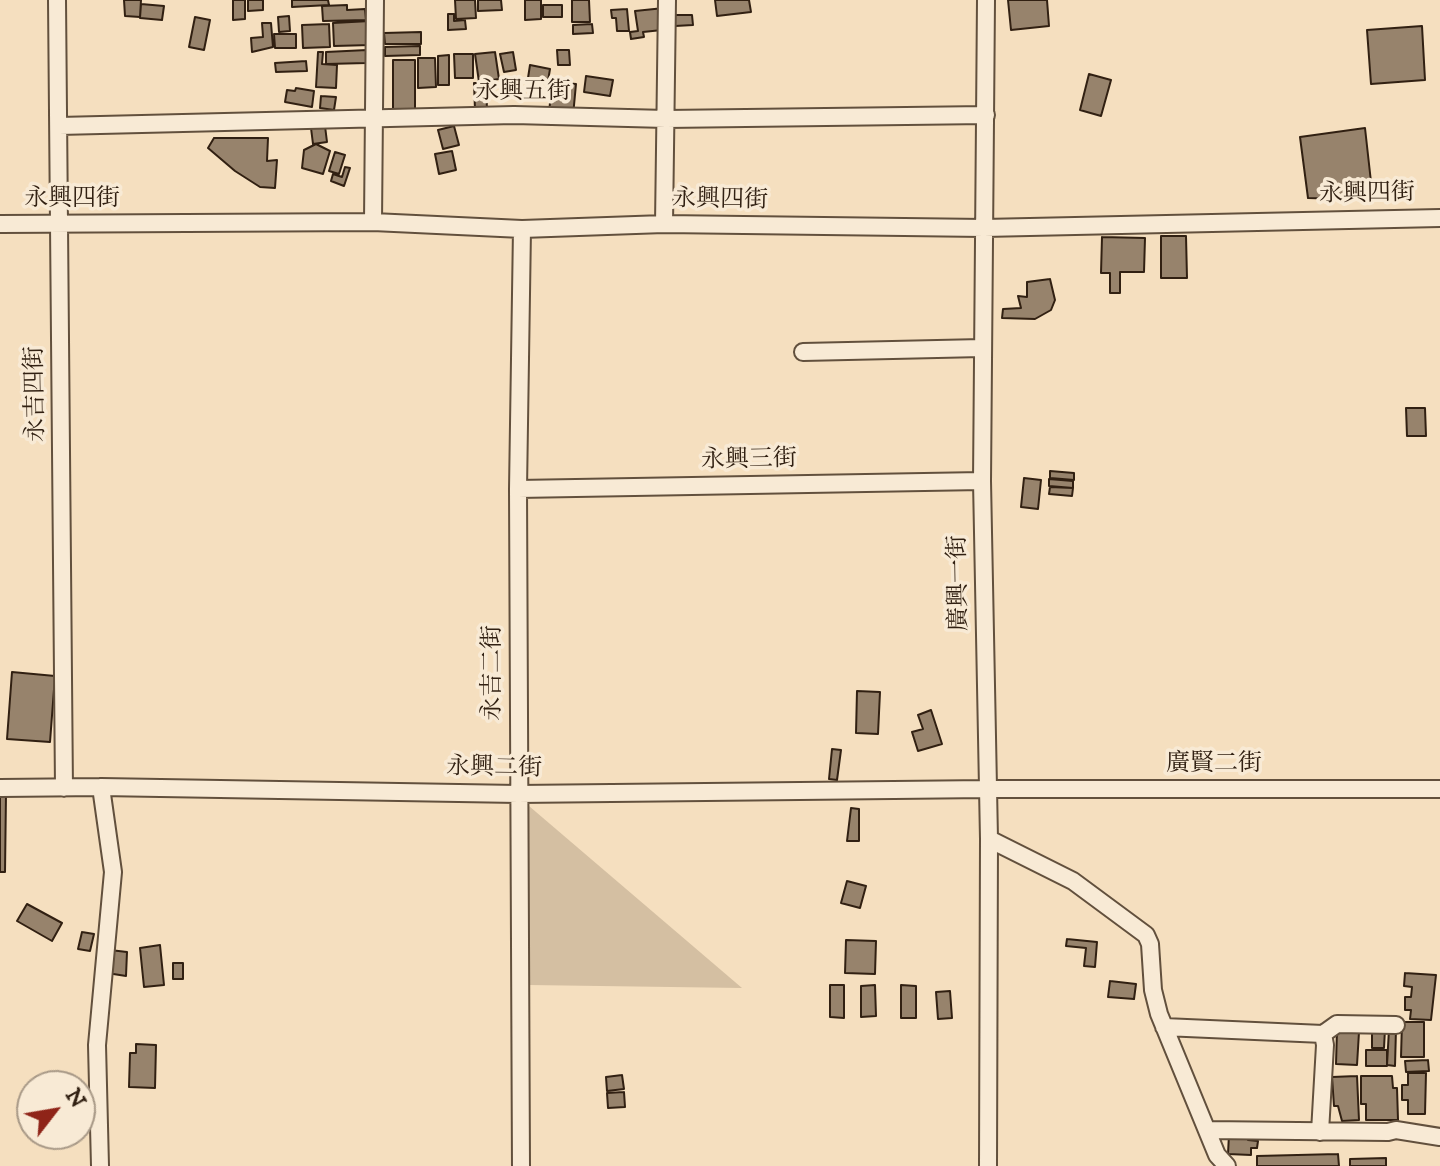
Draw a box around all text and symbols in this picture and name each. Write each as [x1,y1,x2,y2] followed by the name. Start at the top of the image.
[475,79,571,107] street label: 永興五街
[1319,180,1415,210] street label: 永興四街
[24,186,120,214] street label: 永興四街
[672,186,768,216] street label: 永興四街
[22,346,52,442] street label: 永吉四街
[701,446,797,476] street label: 永興三街
[945,535,975,631] street label: 廣興一街
[480,625,508,721] street label: 永吉二街
[1166,751,1262,779] street label: 廣賢二街
[446,754,542,784] street label: 永興二街
[16,1070,96,1150] north arrow
[59,1084,92,1113] text: N

